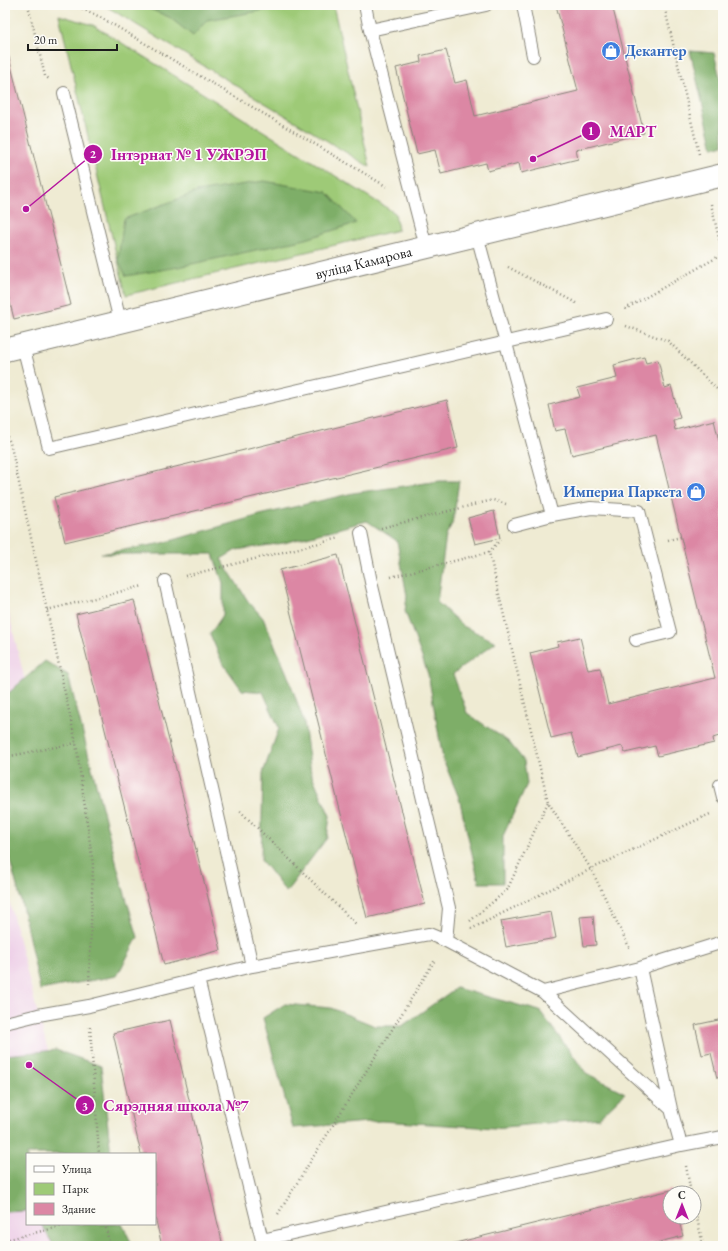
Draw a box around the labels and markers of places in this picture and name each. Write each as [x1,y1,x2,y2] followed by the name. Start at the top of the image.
[600,40,622,62] shop icon: Декантер
[625,41,687,60] place label: Декантер
[581,117,664,145] callout: МАРТ
[83,140,275,168] callout: Інтэрнат № 1 УЖРЭП
[685,481,707,503] shop icon: Империа Паркета
[563,482,682,501] place label: Империа Паркета
[75,1091,256,1119] callout: Сярэдняя школа №7

